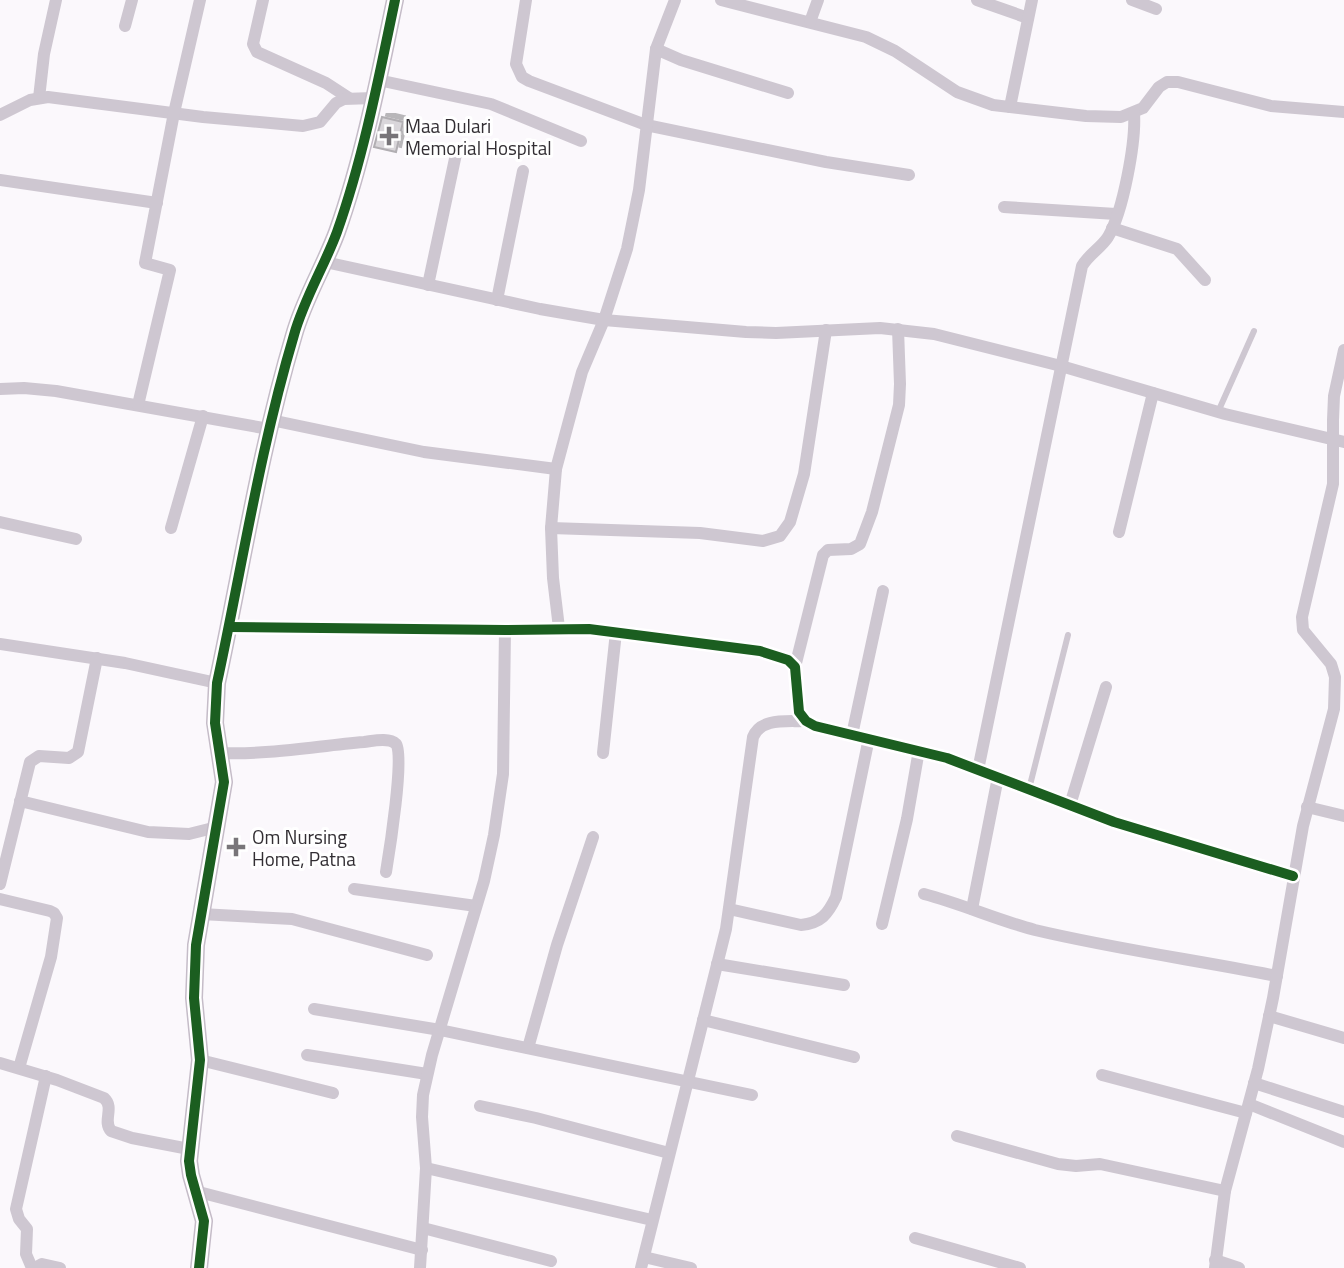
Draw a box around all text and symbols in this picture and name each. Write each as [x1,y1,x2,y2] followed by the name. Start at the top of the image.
[405,111,552,162] place label: Maa Dulari Memorial Hospital
[379,126,399,146] marker: Maa Dulari Memorial Hospital
[252,822,356,873] place label: Om Nursing Home, Patna
[226,837,246,857] marker: Om Nursing Home, Patna

